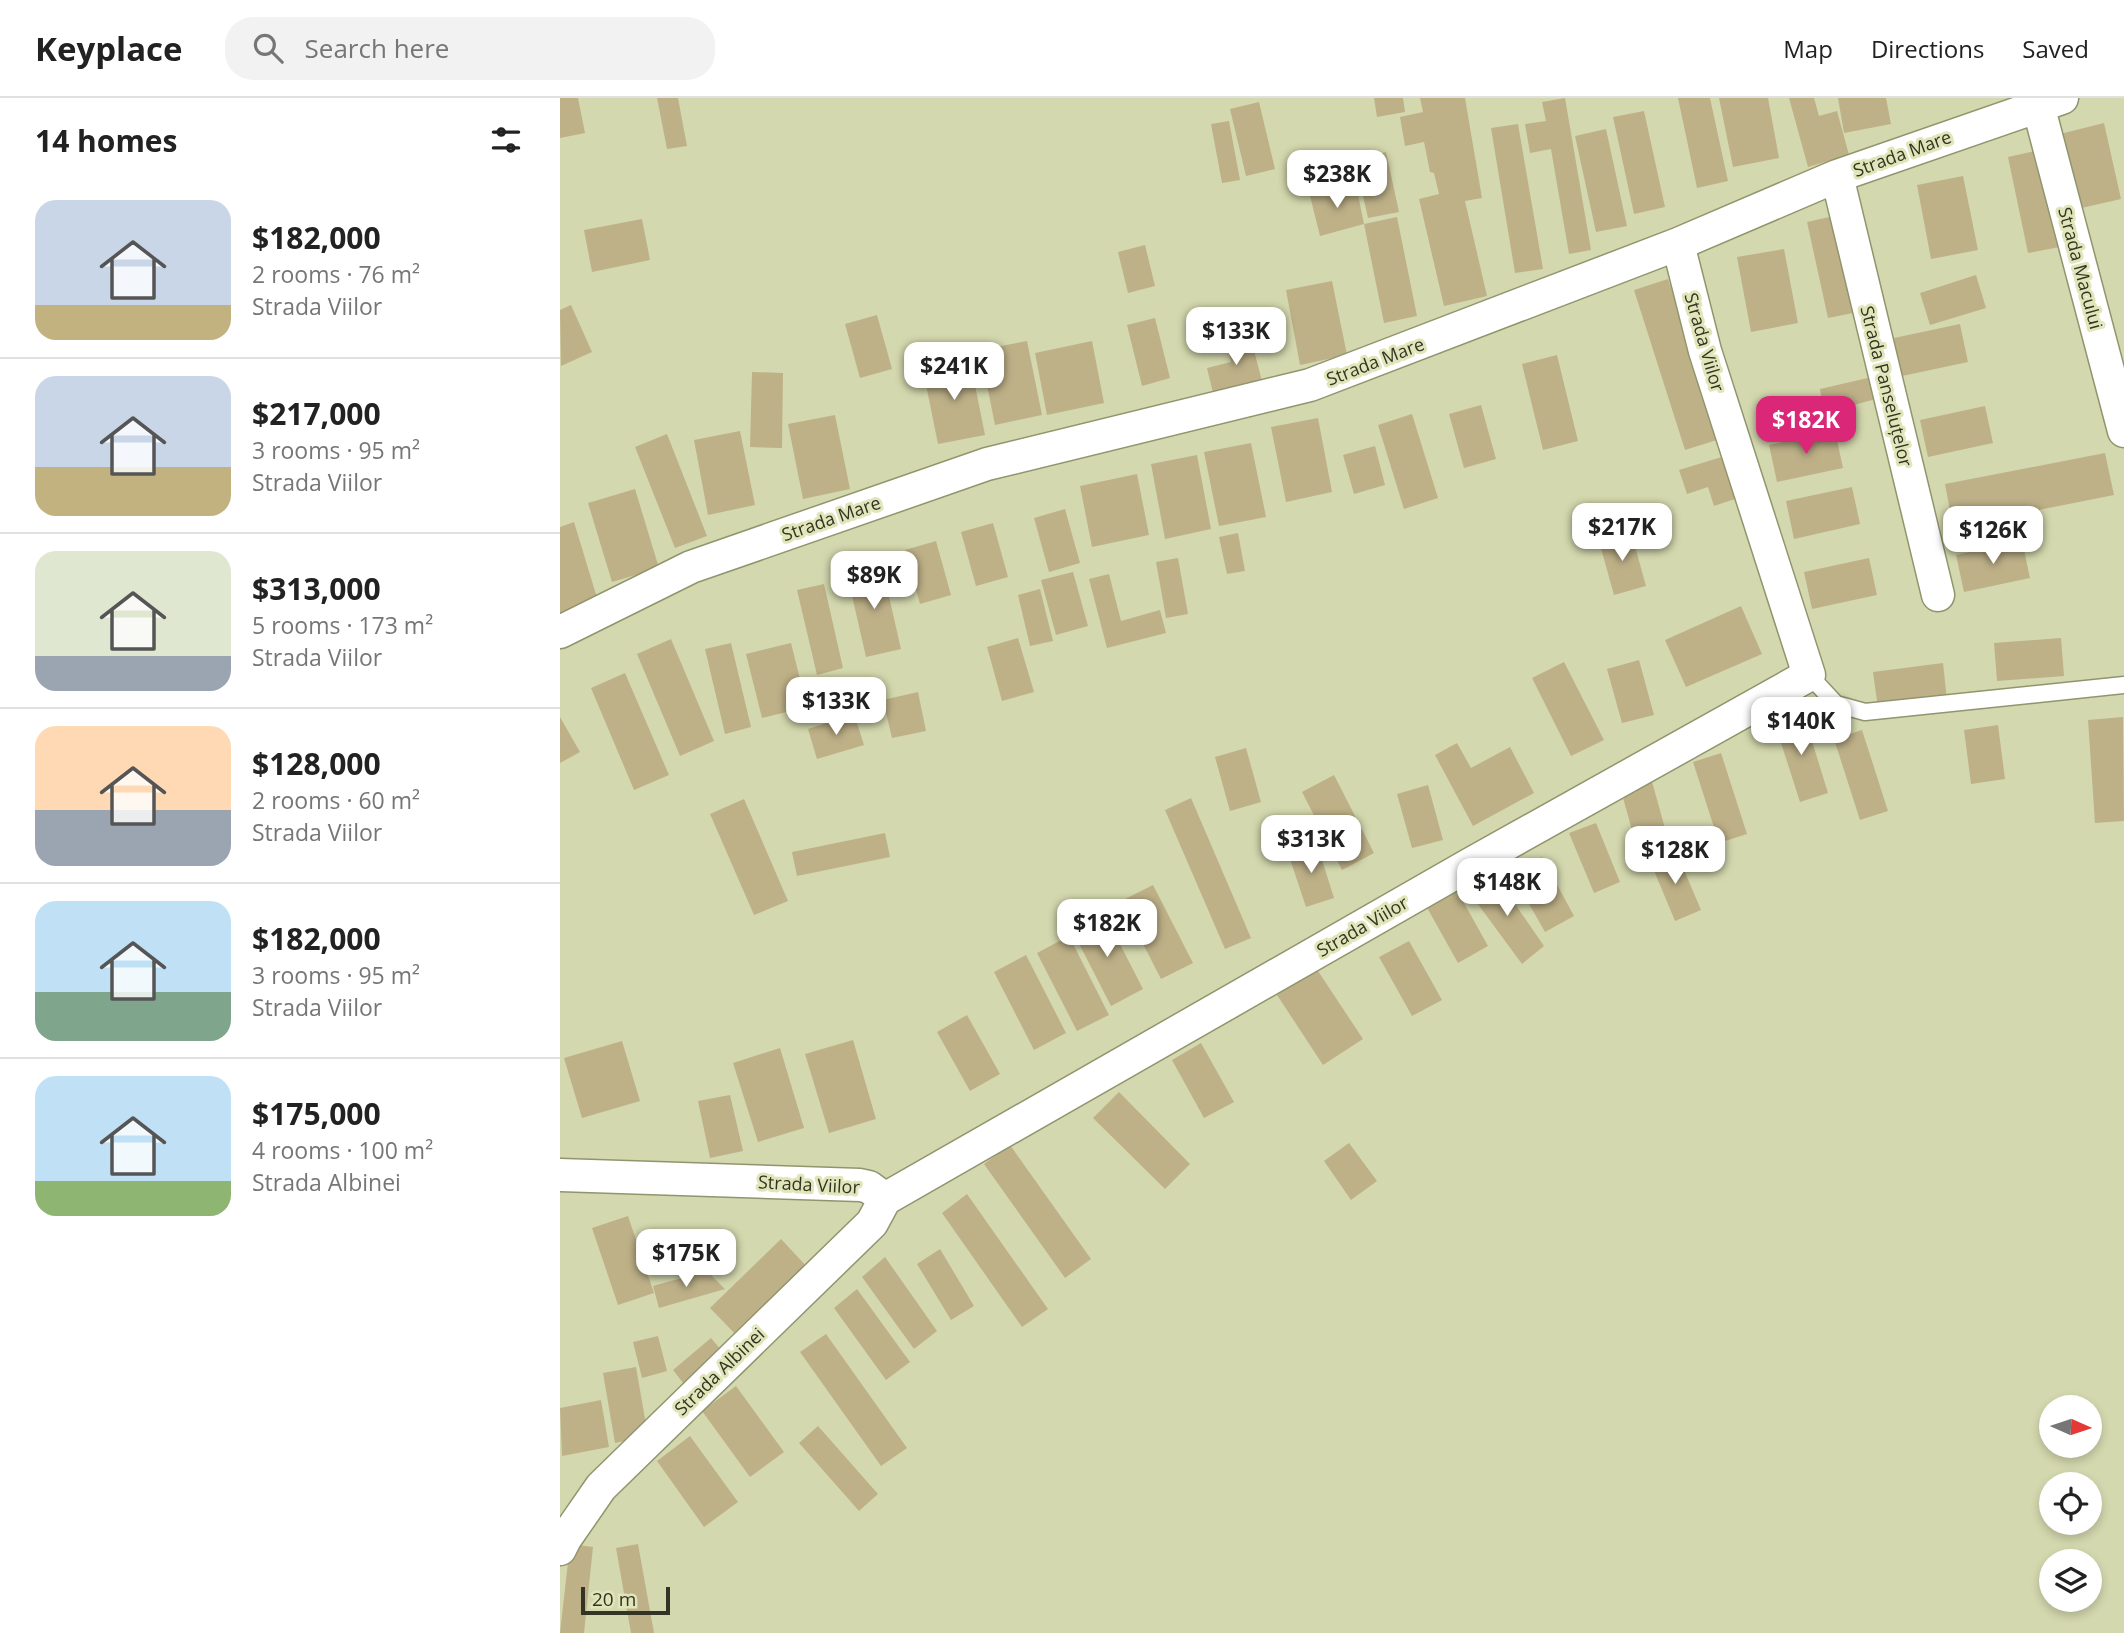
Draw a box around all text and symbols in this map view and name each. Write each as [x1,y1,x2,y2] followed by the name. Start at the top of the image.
[225,17,715,80] search box
[35,26,183,71] text: Keyplace
[249,29,287,67] icon: search
[305,30,449,66] text: Search here
[1783,32,1833,65] text: Map
[1871,32,1984,65] text: Directions
[2022,32,2089,65] text: Saved
[35,120,178,161] text: 14 homes
[487,121,525,159] icon: filters
[1850,124,1954,182] street label: Strada Mare
[1288,150,1386,210] pin: $238K
[1303,157,1371,189] text: $238K
[2053,204,2109,332] street label: Strada Macului
[252,217,381,258] text: $182,000
[91,228,175,312] icon: home
[252,258,420,290] text: 2 rooms · 76 m²
[252,290,382,322] text: Strada Viilor
[1679,290,1731,395] street label: Strada Viilor
[1855,303,1919,469] street label: Strada Panseluțelor
[1187,308,1285,367] pin: $133K
[1202,314,1270,346] text: $133K
[1323,331,1427,391] street label: Strada Mare
[905,342,1003,402] pin: $241K
[920,349,988,381] text: $241K
[252,393,381,434] text: $217,000
[1757,396,1855,456] pin: $182K
[1772,403,1840,435] text: $182K
[91,404,175,488] icon: home
[252,434,420,466] text: 3 rooms · 95 m²
[252,466,382,498] text: Strada Viilor
[778,490,884,546] street label: Strada Mare
[1573,504,1671,563] pin: $217K
[1944,506,2042,566] pin: $126K
[1588,510,1656,542] text: $217K
[1959,513,2027,545] text: $126K
[833,552,915,611] pin: $89K
[847,558,901,590] text: $89K
[252,568,381,609] text: $313,000
[91,579,175,663] icon: home
[252,609,433,641] text: 5 rooms · 173 m²
[252,641,382,673] text: Strada Viilor
[787,678,885,737] pin: $133K
[802,684,870,716] text: $133K
[1752,698,1850,757] pin: $140K
[1767,704,1835,736] text: $140K
[252,743,381,784] text: $128,000
[91,754,175,838] icon: home
[252,784,420,816] text: 2 rooms · 60 m²
[252,816,382,848] text: Strada Viilor
[1262,816,1360,875] pin: $313K
[1277,822,1345,854] text: $313K
[1626,826,1724,886] pin: $128K
[1641,833,1709,865] text: $128K
[1458,858,1556,918] pin: $148K
[1473,865,1541,897] text: $148K
[1312,890,1413,962] street label: Strada Viilor
[1058,900,1156,959] pin: $182K
[1073,906,1141,938] text: $182K
[252,918,381,959] text: $182,000
[91,929,175,1013] icon: home
[252,959,420,991] text: 3 rooms · 95 m²
[252,991,382,1023] text: Strada Viilor
[252,1093,381,1134] text: $175,000
[91,1104,175,1188] icon: home
[252,1134,433,1166] text: 4 rooms · 100 m²
[252,1166,401,1198] text: Strada Albinei
[757,1169,861,1199] street label: Strada Viilor
[637,1230,735,1289] pin: $175K
[652,1236,720,1268] text: $175K
[669,1322,769,1420] street label: Strada Albinei
[2039,1395,2102,1458] north arrow
[2039,1395,2102,1612] map controls
[2039,1472,2102,1535] button: locate
[2039,1549,2102,1612] button: layers
[581,1584,670,1616] scale bar
[592,1586,636,1612] text: 20 m

